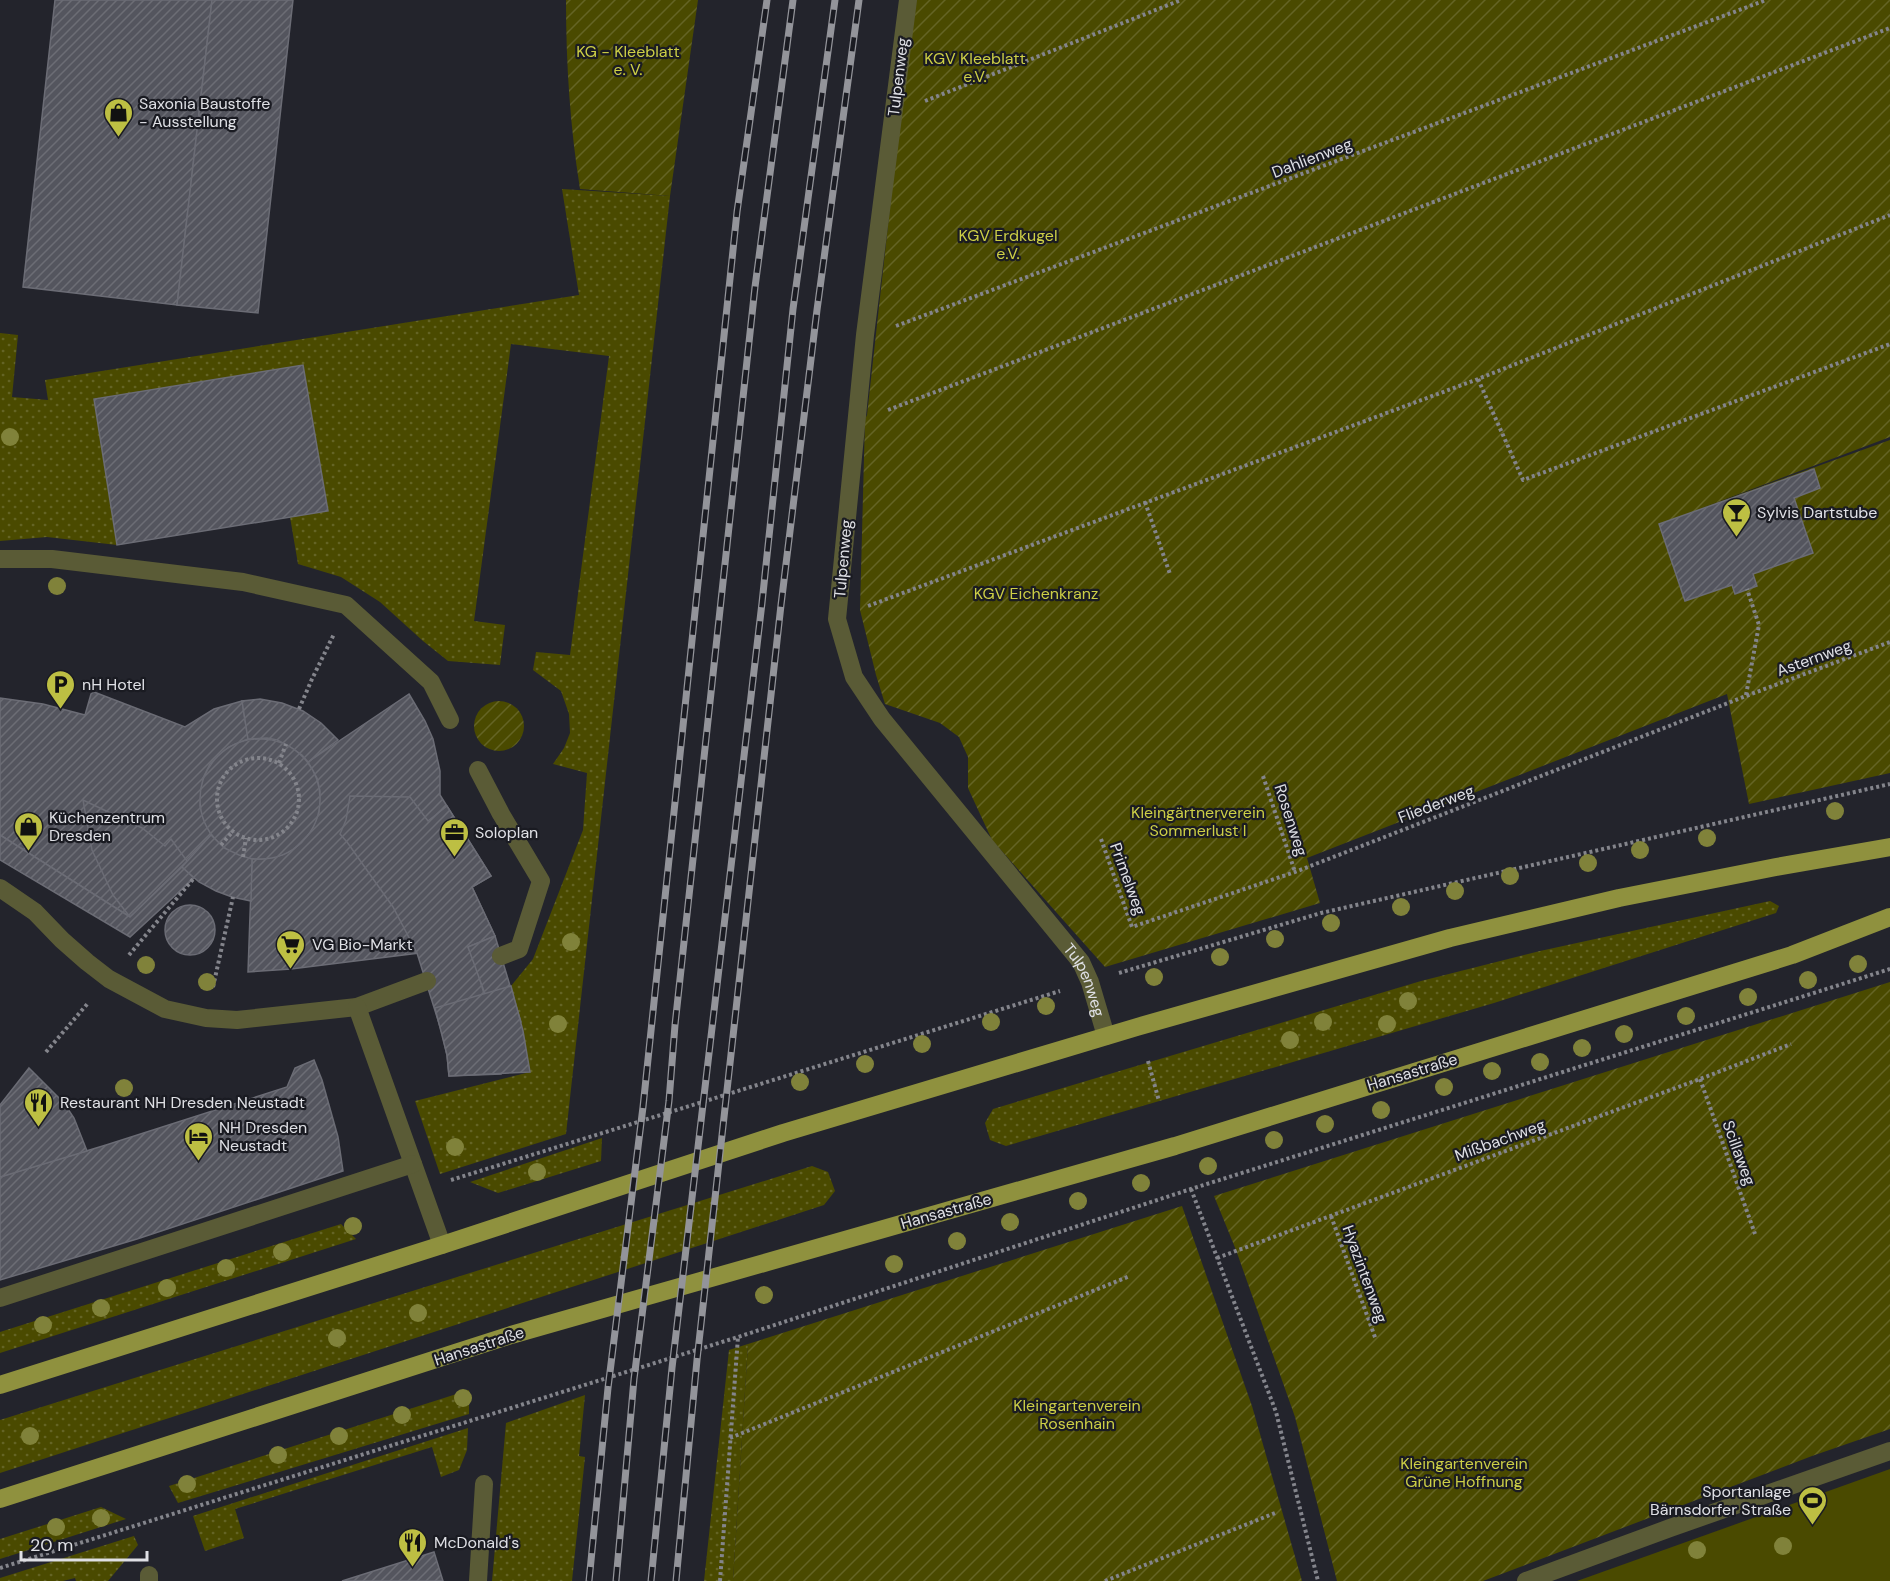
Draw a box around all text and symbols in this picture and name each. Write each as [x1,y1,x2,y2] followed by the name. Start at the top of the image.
[883,36,913,118] street label: Tulpenweg
[576,41,680,80] park label: KG - Kleeblatt e. V.
[924,48,1026,87] park label: KGV Kleeblatt e.V.
[139,93,270,132] place label: Saxonia Baustoffe - Ausstellung
[102,96,134,138] shop icon: Saxonia Baustoffe - Ausstellung
[1269,133,1355,183] street label: Dahlienweg
[959,225,1057,264] park label: KGV Erdkugel e.V.
[1720,496,1752,538] bar icon: Sylvis Dartstube
[1757,502,1877,523] place label: Sylvis Dartstube
[829,519,857,599] street label: Tulpenweg
[974,583,1098,604] park label: KGV Eichenkranz
[1774,635,1854,681] street label: Asternweg
[45,668,77,710] parking icon: nH Hotel
[82,674,145,695] place label: nH Hotel
[1395,780,1477,828] street label: Fliederweg
[1269,781,1313,859] street label: Rosenweg
[1131,802,1265,841] park label: Kleingärtnerverein Sommerlust I
[49,807,165,846] place label: Küchenzentrum Dresden
[12,810,44,852] shop icon: Küchenzentrum Dresden
[438,816,470,858] office icon: Soloplan
[475,822,538,843] place label: Soloplan
[1105,840,1151,918] street label: Primelweg
[275,928,307,970] supermarket icon: VG Bio-Markt
[312,934,413,955] place label: VG Bio-Markt
[1059,939,1110,1019] street label: Tulpenweg
[1364,1048,1460,1096] street label: Hansastraße
[23,1086,55,1128] restaurant icon: Restaurant NH Dresden Neustadt
[60,1092,305,1113] place label: Restaurant NH Dresden Neustadt
[1452,1114,1548,1166] street label: Mißbachweg
[219,1117,307,1156] place label: NH Dresden Neustadt
[1718,1118,1760,1189] street label: Scillaweg
[182,1120,214,1162] hotel icon: NH Dresden Neustadt
[898,1188,994,1234] street label: Hansastraße
[1338,1222,1392,1326] street label: Hyazintenweg
[431,1322,527,1370] street label: Hansastraße
[1013,1395,1141,1434] park label: Kleingartenverein Rosenhain
[1400,1453,1528,1492] park label: Kleingartenverein Grüne Hoffnung
[1650,1481,1791,1520] place label: Sportanlage Bärnsdorfer Straße
[1796,1484,1828,1526] sports icon: Sportanlage Bärnsdorfer Straße
[21,1524,147,1562] scale bar
[397,1526,429,1568] restaurant icon: McDonald's
[434,1532,519,1553] place label: McDonald's
[30,1533,73,1557] text: 20 m

